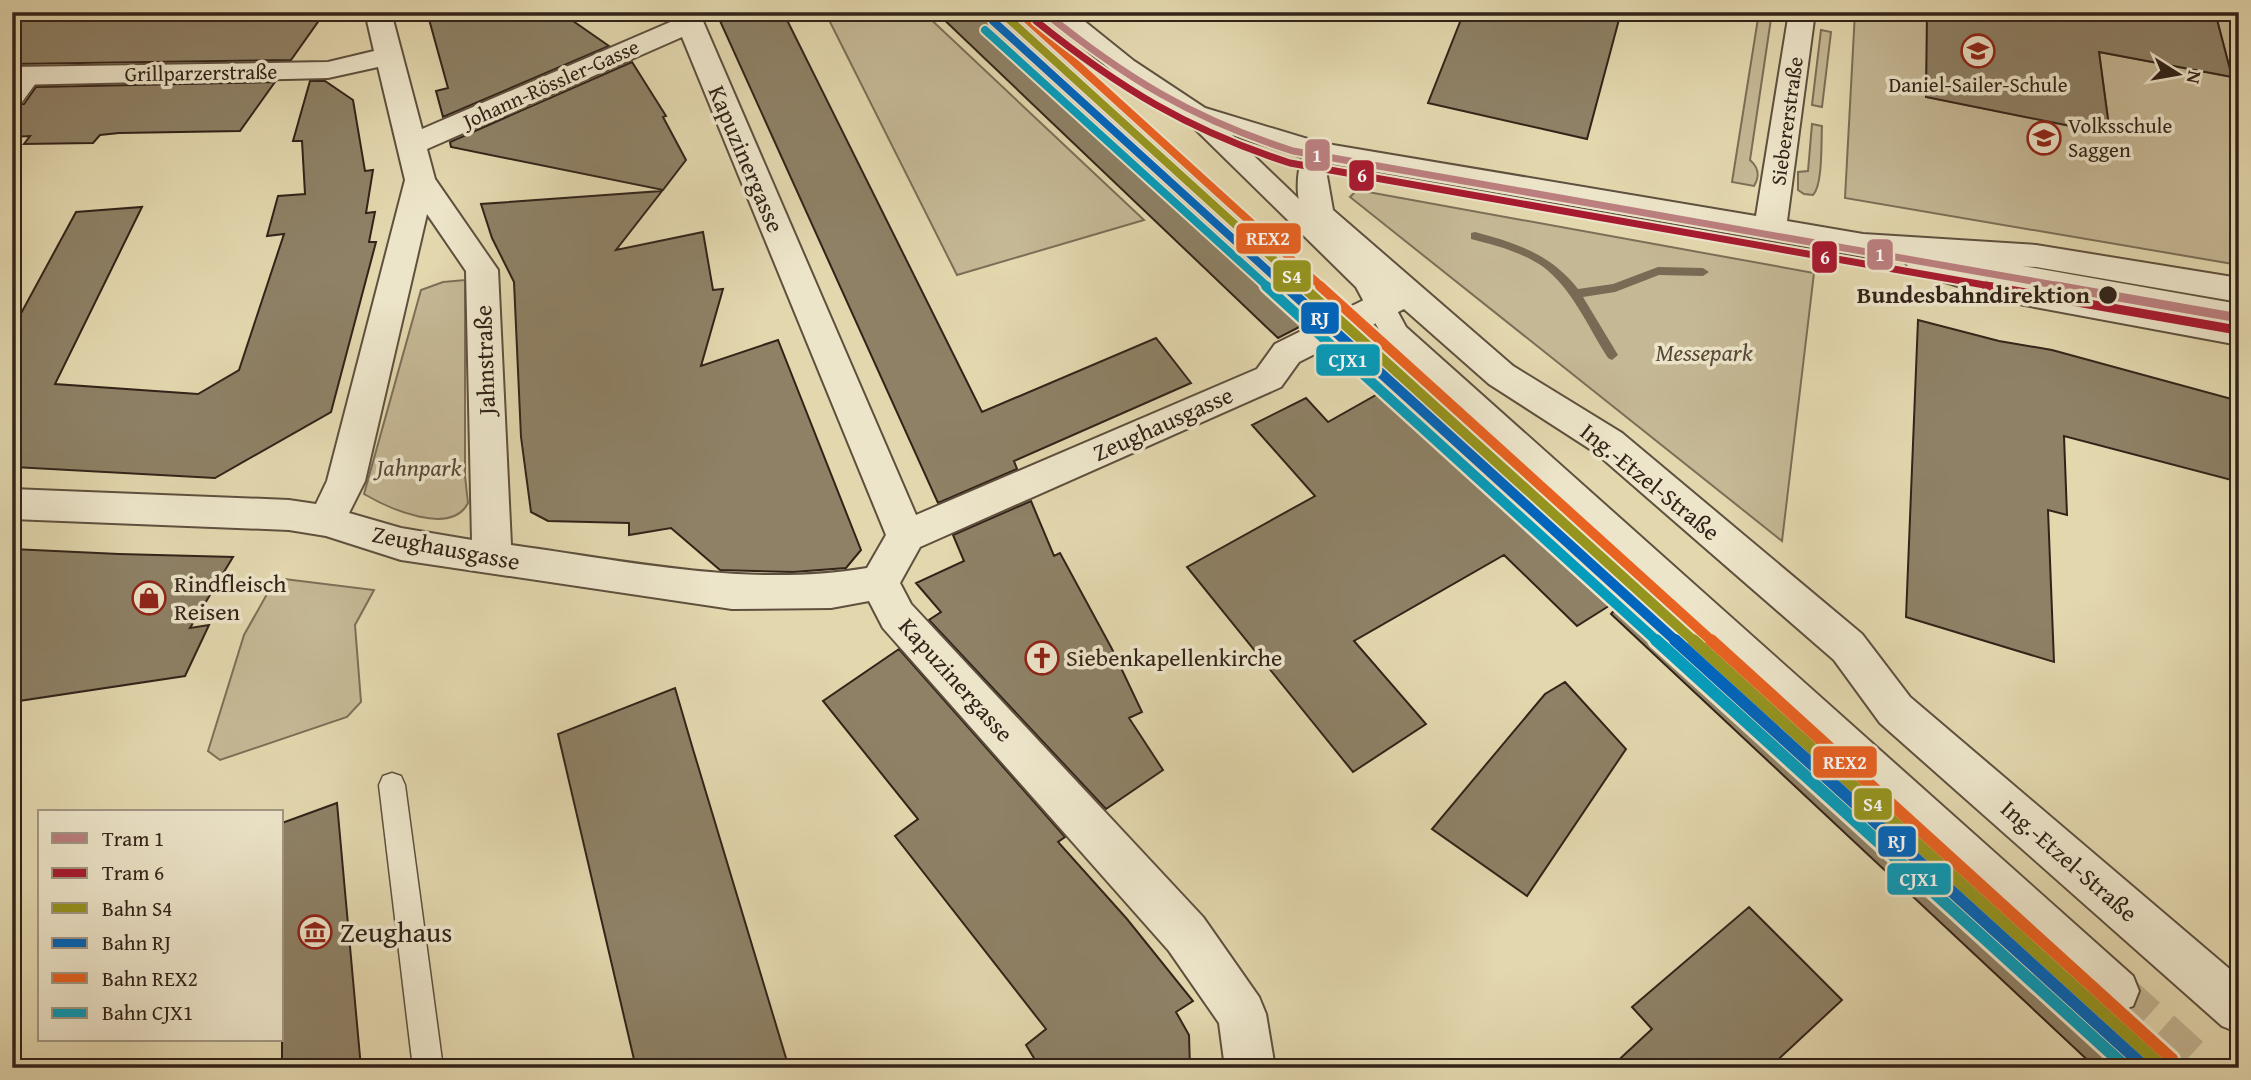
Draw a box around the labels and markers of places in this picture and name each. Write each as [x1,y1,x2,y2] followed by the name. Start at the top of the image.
[1959,32,1997,70] school or university icon: Daniel-Sailer-Schule
[1888,69,2068,100] place label: Daniel-Sailer-Schule
[2068,110,2173,165] place label: Volksschule Saggen
[2025,119,2063,157] school or university icon: Volksschule Saggen
[1857,277,2090,312] place label: Bundesbahndirektion
[2097,284,2119,306] marker: Bundesbahndirektion
[174,566,287,629] place label: Rindfleisch Reisen
[130,579,168,617] shop icon: Rindfleisch Reisen
[1023,639,1061,677] church icon: Siebenkapellenkirche
[1066,640,1282,675] place label: Siebenkapellenkirche
[340,911,452,952] place label: Zeughaus
[296,913,334,951] museum icon: Zeughaus

